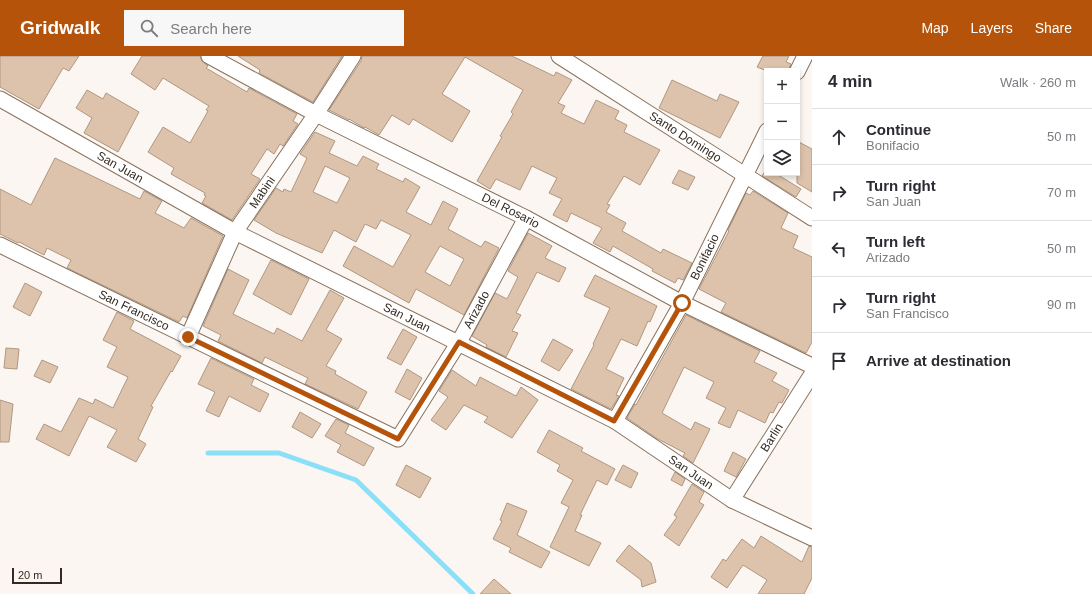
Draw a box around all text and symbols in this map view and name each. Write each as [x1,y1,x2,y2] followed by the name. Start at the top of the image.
[124,10,404,46] search box
[20,17,100,38] text: Gridwalk
[138,17,160,39] icon: search
[170,20,252,37] text: Search here
[921,20,949,36] text: Map
[971,20,1013,36] text: Layers
[1035,20,1072,36] text: Share
[764,68,800,176] map controls
[764,68,800,104] button: +
[828,72,872,91] text: 4 min
[1000,75,1076,90] text: Walk · 260 m
[764,104,800,140] button: −
[647,109,724,165] street label: Santo Domingo
[866,121,931,138] text: Continue
[828,126,850,148] icon: ahead
[1047,129,1076,144] text: 50 m
[866,138,919,153] text: Bonifacio
[764,140,800,176] button: layers
[95,148,146,186] street label: San Juan
[246,174,278,211] street label: Mabini
[866,177,936,194] text: Turn right
[828,182,850,204] icon: right
[1047,185,1076,200] text: 70 m
[479,190,542,231] street label: Del Rosario
[866,194,921,209] text: San Juan
[688,231,722,282] street label: Bonifacio
[866,233,925,250] text: Turn left
[828,238,850,260] icon: left
[1047,241,1076,256] text: 50 m
[866,250,910,265] text: Arizado
[96,287,172,334] street label: San Francisco
[461,288,492,331] street label: Arizado
[866,289,936,306] text: Turn right
[673,294,691,312] route start
[828,294,850,316] icon: right
[1047,297,1076,312] text: 90 m
[381,300,433,335] street label: San Juan
[866,306,949,321] text: San Francisco
[179,328,197,346] route end
[828,350,850,372] icon: arrive
[866,352,1011,369] text: Arrive at destination
[758,421,786,454] street label: Barlin
[666,452,716,492] street label: San Juan
[12,566,62,585] scale bar
[18,569,42,581] text: 20 m

